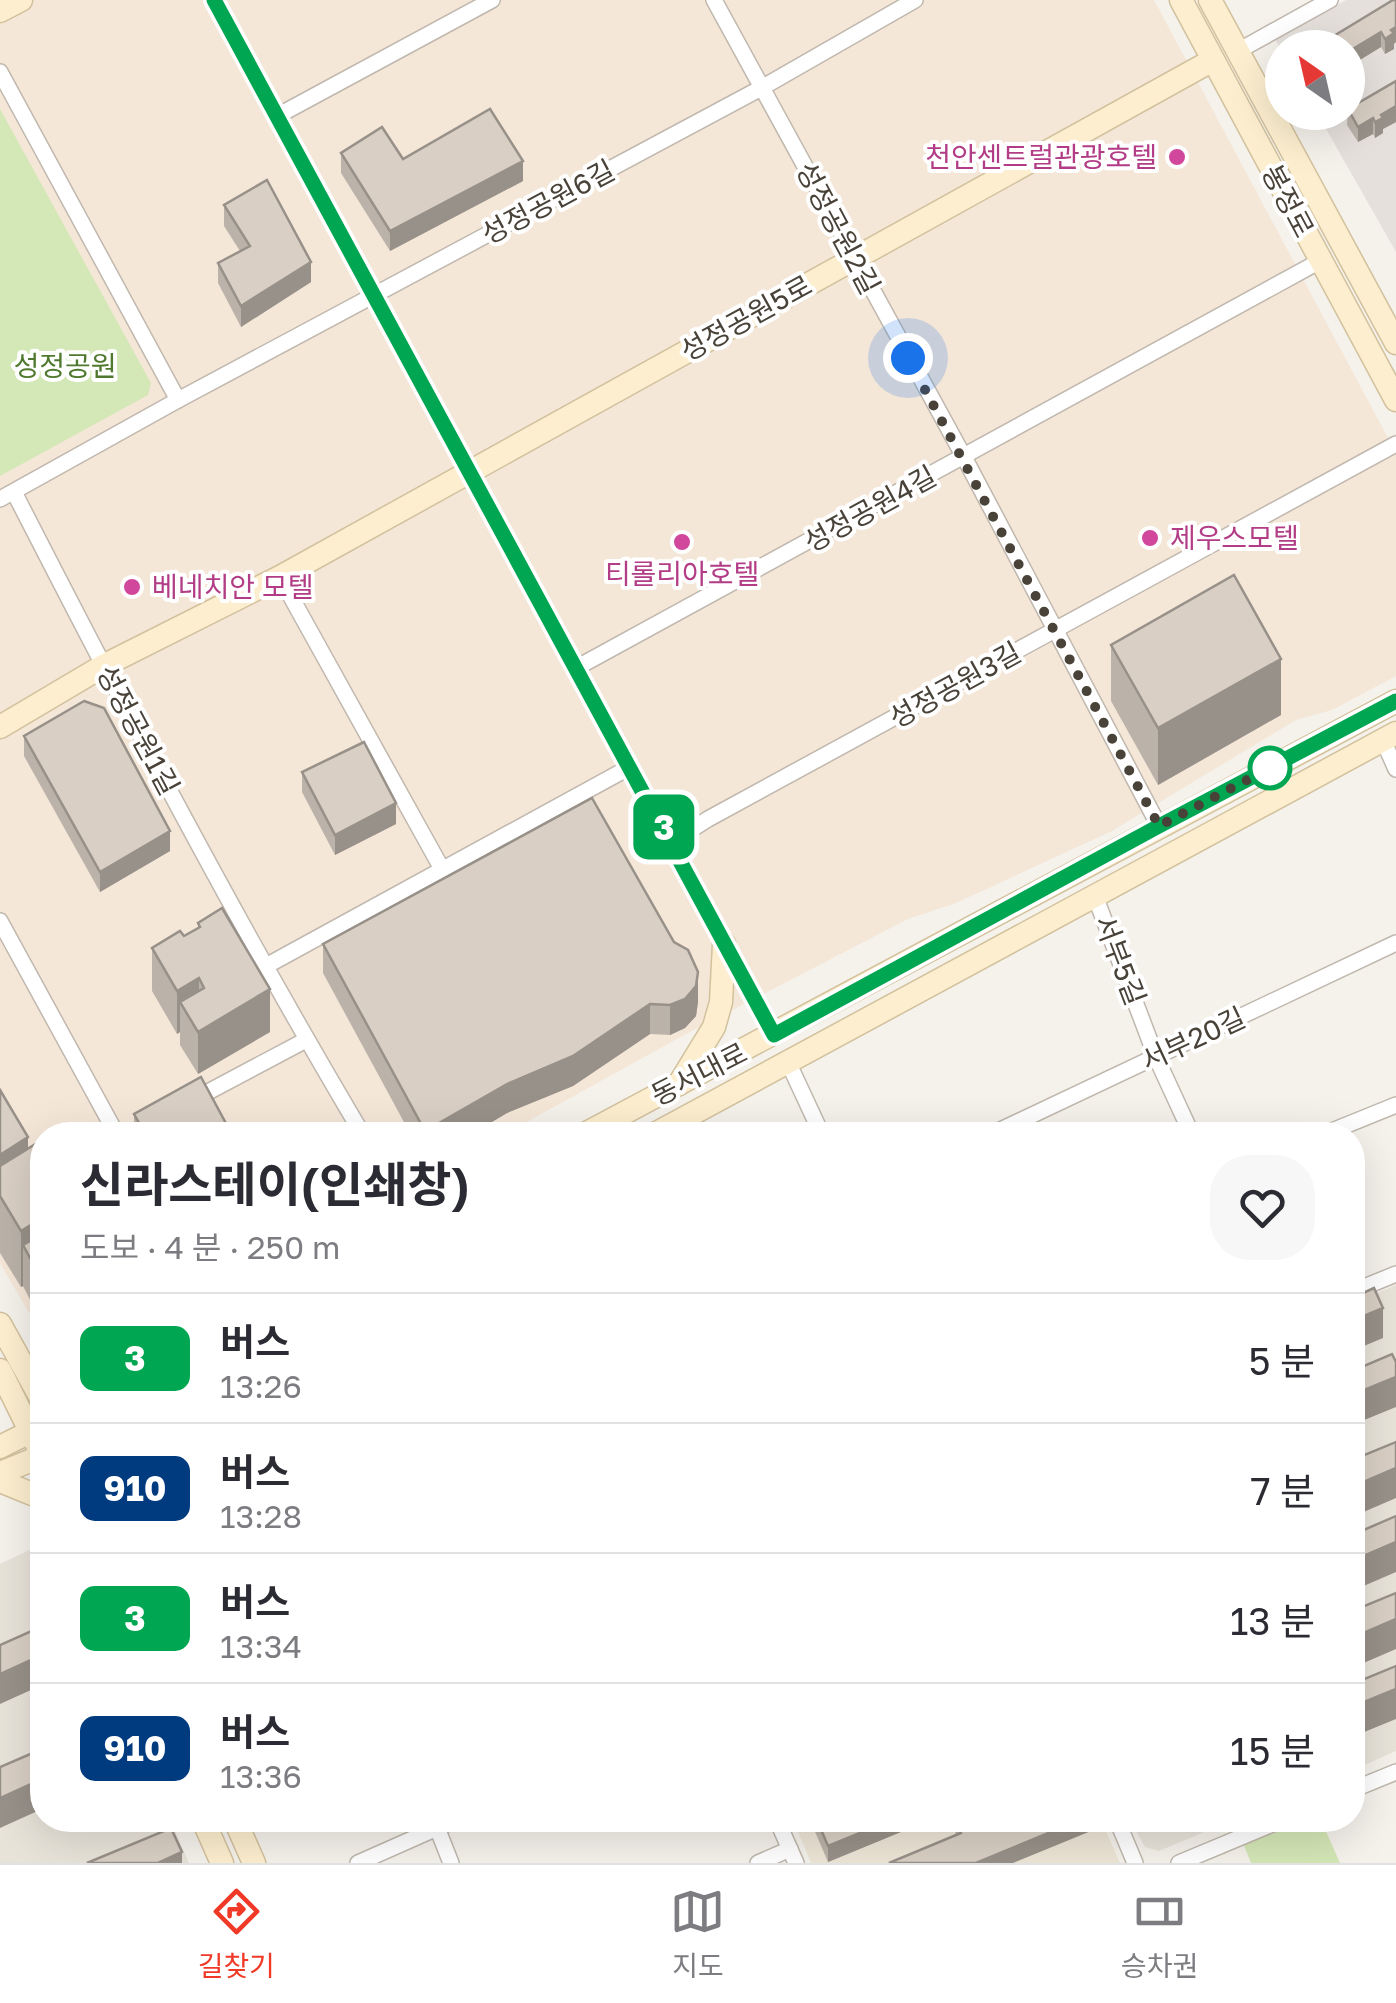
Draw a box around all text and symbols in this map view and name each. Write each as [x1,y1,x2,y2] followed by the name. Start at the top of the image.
[1265,30,1365,130] north arrow
[1265,30,1365,130] map controls
[925,140,1157,173] place label: 천안센트럴관광호텔
[1166,146,1188,168] marker: 천안센트럴관광호텔
[476,153,620,250] street label: 성정공원6길
[790,156,887,300] street label: 성정공원2길
[1256,159,1321,243] street label: 봉정로
[674,268,817,367] street label: 성정공원5로
[883,333,933,383] your location
[13,349,117,382] park label: 성정공원
[798,459,942,558] street label: 성정공원4길
[1170,521,1299,554] place label: 제우스모텔
[1139,527,1161,549] marker: 제우스모텔
[671,531,693,553] marker: 티롤리아호텔
[605,557,759,590] place label: 티롤리아호텔
[152,570,314,603] place label: 베네치안 모텔
[121,576,143,598] marker: 베네치안 모텔
[883,635,1026,734] street label: 성정공원3길
[90,659,186,800] street label: 성정공원1길
[1249,747,1291,789] unlabelled marker
[632,794,696,860] line badge: 3
[653,806,675,848] text: 3
[1088,910,1153,1009] street label: 서부5길
[1136,1000,1250,1077] street label: 서부20길
[645,1035,752,1112] street label: 동서대로
[80,1155,470,1213] text: 신라스테이(인쇄창)
[1210,1155,1315,1260] button: heart
[80,1228,340,1266] text: 도보 · 4 분 · 250 m
[220,1319,290,1364] text: 버스
[124,1337,146,1379] text: 3
[1248,1338,1315,1383] text: 5 분
[220,1367,302,1405] text: 13:26
[220,1449,290,1494] text: 버스
[103,1467,167,1509] text: 910
[1250,1468,1315,1513] text: 7 분
[220,1497,302,1535] text: 13:28
[220,1579,290,1624] text: 버스
[124,1597,146,1639] text: 3
[1230,1598,1315,1643] text: 13 분
[220,1627,302,1665] text: 13:34
[220,1709,290,1754] text: 버스
[103,1727,167,1769] text: 910
[1230,1728,1315,1773] text: 15 분
[220,1757,302,1795] text: 13:36
[198,1884,275,1984] tab: 길찾기
[670,1884,725,1984] tab: 지도
[1121,1884,1198,1984] tab: 승차권

